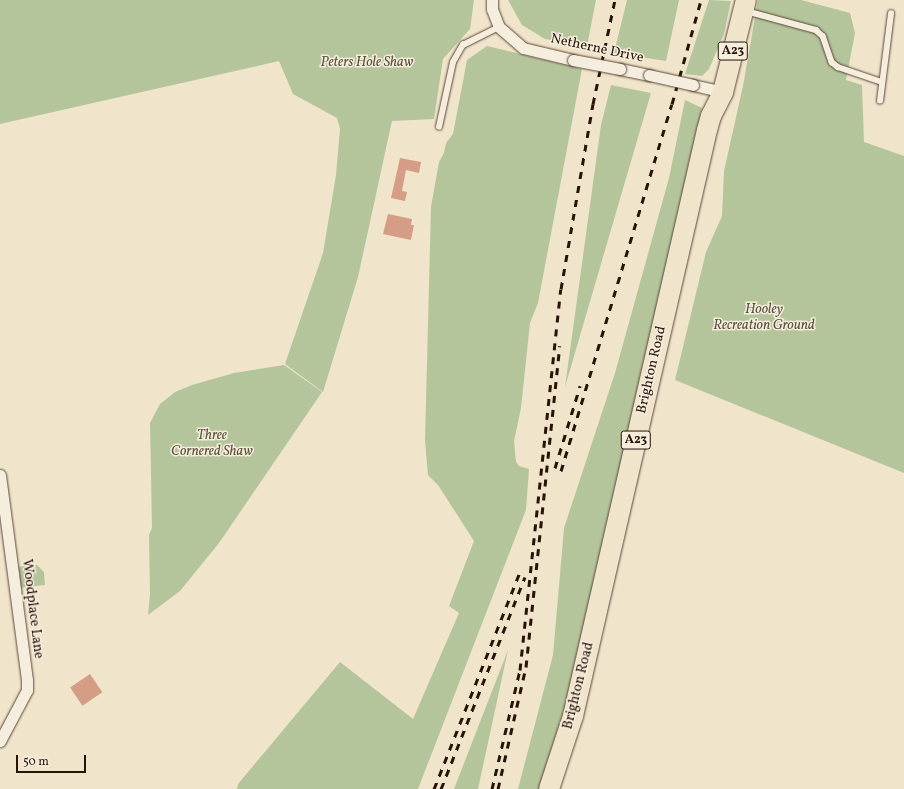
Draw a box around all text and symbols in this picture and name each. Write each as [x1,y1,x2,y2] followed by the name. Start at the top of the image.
[549,31,645,67] street label: Netherne Drive
[717,40,749,62] road number: A23
[321,55,413,71] park label: Peters Hole Shaw
[713,302,815,334] park label: Hooley Recreation Ground
[634,325,670,415] street label: Brighton Road
[171,428,253,460] park label: Three Cornered Shaw
[620,429,652,451] road number: A23
[18,558,46,660] street label: Woodplace Lane
[560,641,598,731] street label: Brighton Road
[18,747,88,773] scale bar
[23,754,49,770] text: 50 m

